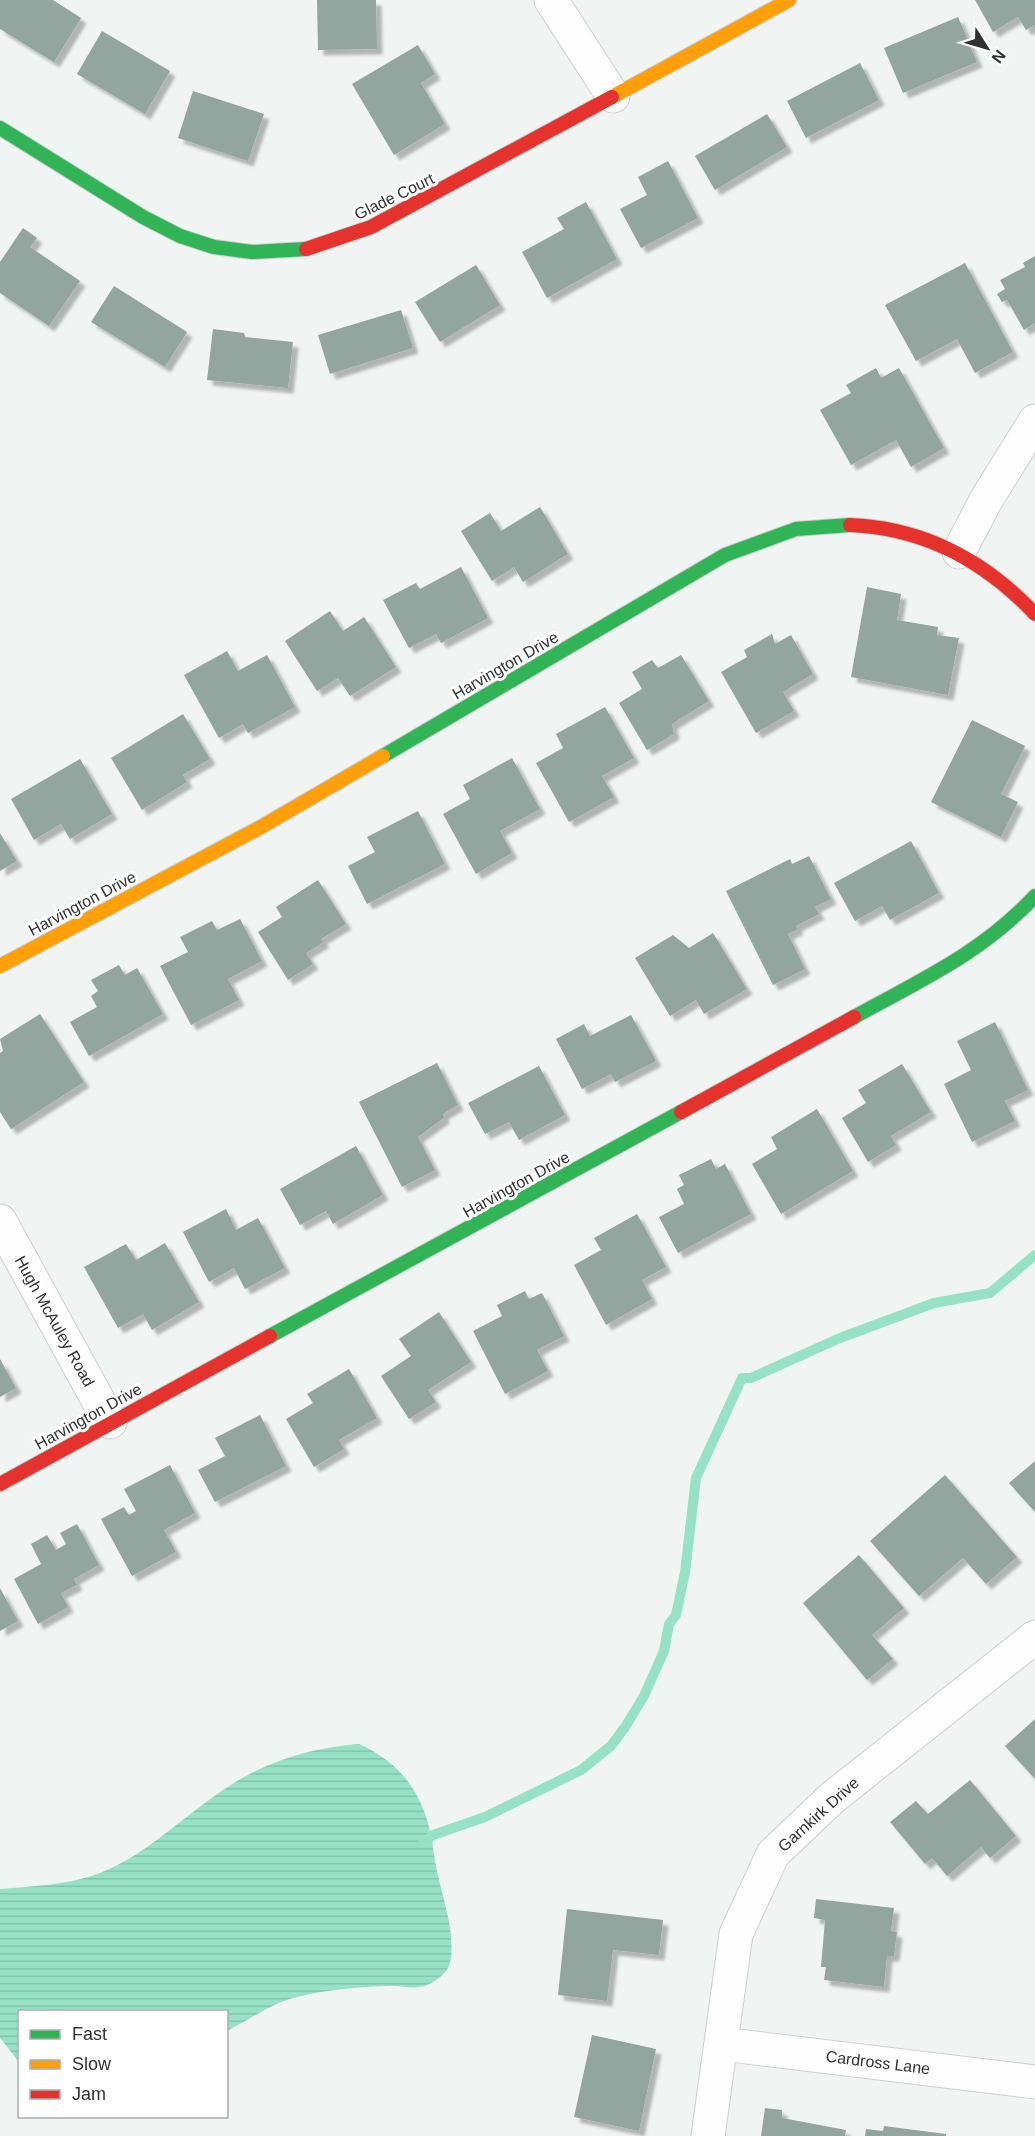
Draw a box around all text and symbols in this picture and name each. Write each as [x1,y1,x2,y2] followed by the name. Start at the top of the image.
[957,18,1017,78] north arrow
[988,47,1009,66] text: N
[352,170,437,223] street label: Glade Court
[449,628,561,703] street label: Harvington Drive
[26,868,139,939] street label: Harvington Drive
[460,1148,573,1221] street label: Harvington Drive
[12,1253,98,1390] street label: Hugh McAuley Road
[32,1380,145,1453] street label: Harvington Drive
[775,1774,862,1855] street label: Garnkirk Drive
[18,2010,228,2118] legend
[72,2024,107,2044] text: Fast
[825,2048,931,2077] street label: Cardross Lane
[72,2054,112,2074] text: Slow
[72,2084,106,2104] text: Jam

